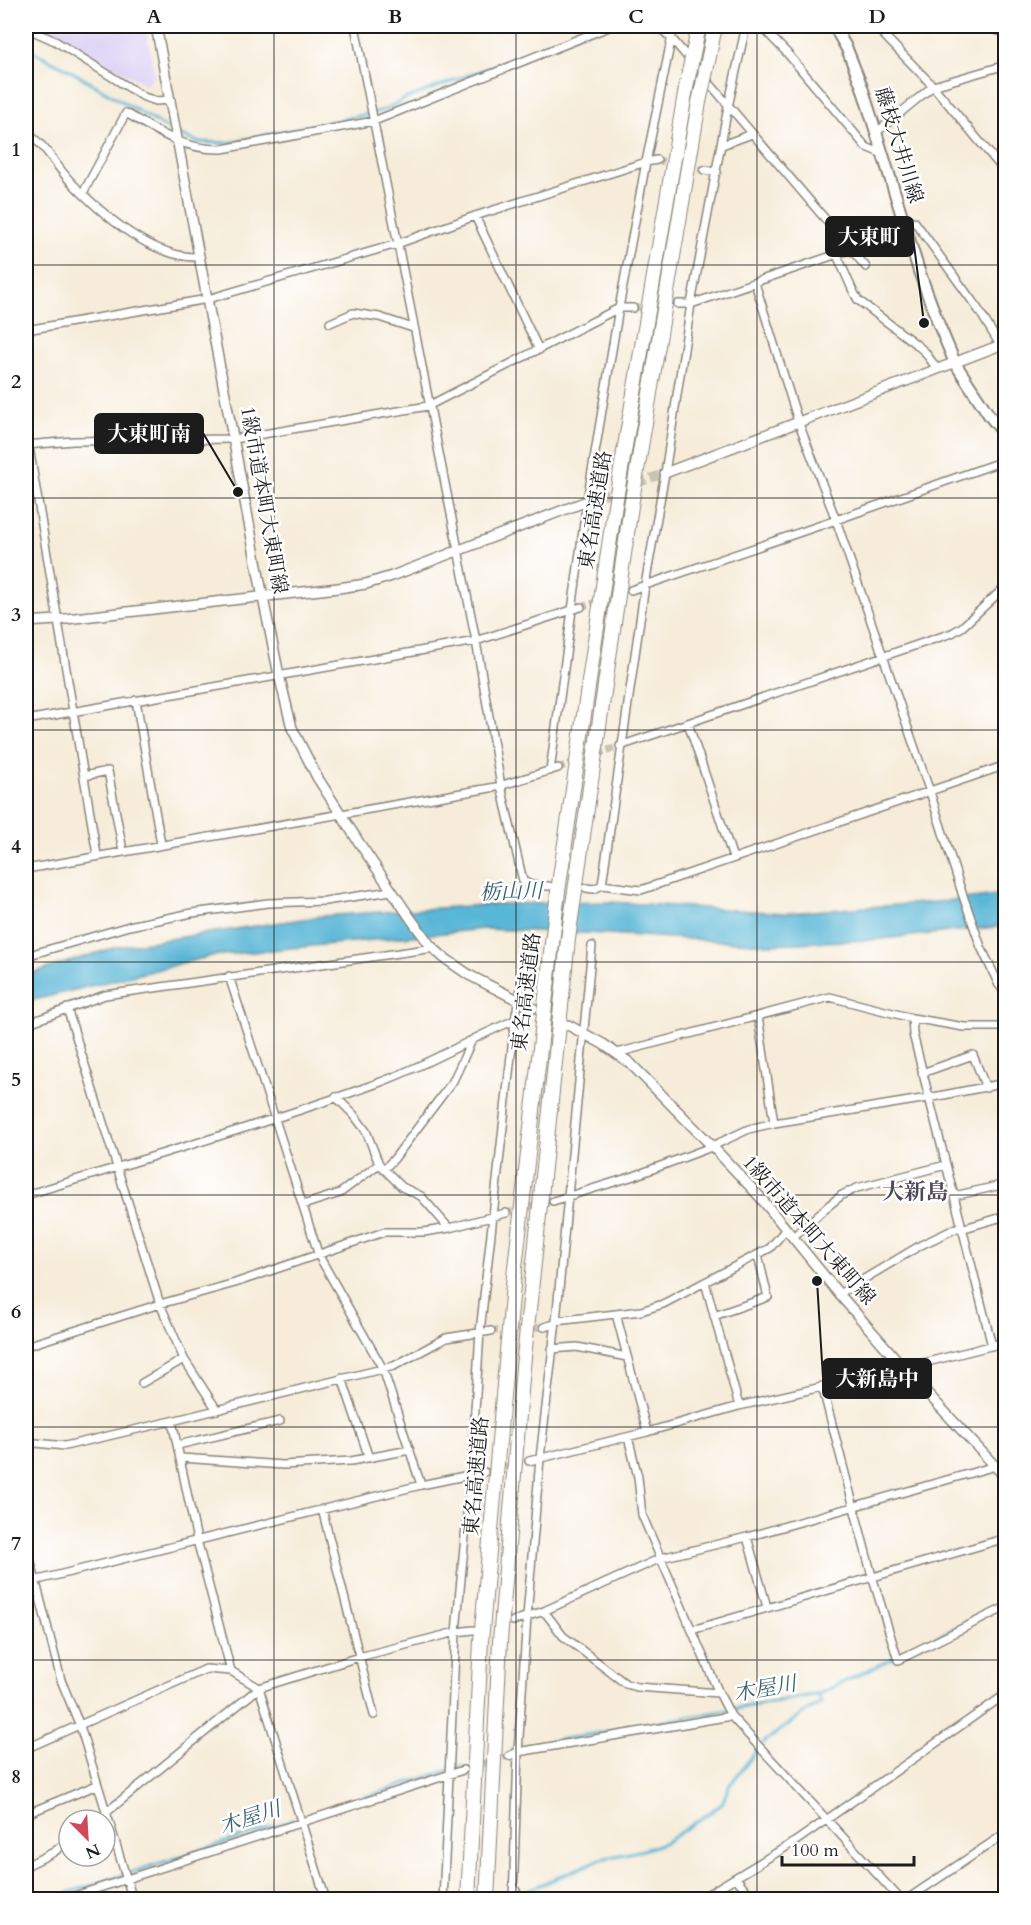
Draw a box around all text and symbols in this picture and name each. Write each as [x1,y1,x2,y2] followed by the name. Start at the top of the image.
[146,3,162,30] text: A
[388,3,402,30] text: B
[628,3,644,30] text: C
[868,3,886,30] text: D
[869,84,929,206] street label: 藤枝大井川線
[11,136,21,163] text: 1
[826,217,913,256] callout: 大東町
[838,223,901,252] text: 大東町
[11,368,21,395] text: 2
[234,404,294,596] street label: 1級市道本町大東町線
[95,414,203,453] callout: 大東町南
[107,420,191,449] text: 大東町南
[572,449,618,571] street label: 東名高速道路
[11,601,21,628] text: 3
[11,833,21,860] text: 4
[479,876,545,908] water label: 栃山川
[505,931,547,1053] street label: 東名高速道路
[11,1066,21,1093] text: 5
[736,1149,882,1311] street label: 1級市道本町大東町線
[882,1177,948,1207] district label: 大新島
[11,1298,21,1325] text: 6
[823,1359,931,1398] callout: 大新島中
[835,1365,919,1394] text: 大新島中
[457,1415,495,1537] street label: 東名高速道路
[11,1530,21,1557] text: 7
[731,1669,801,1709] water label: 木屋川
[11,1763,21,1790] text: 8
[216,1794,286,1842] water label: 木屋川
[57,1808,117,1868] north arrow
[782,1829,914,1867] scale bar
[82,1838,104,1864] text: N
[791,1838,839,1863] text: 100 m

